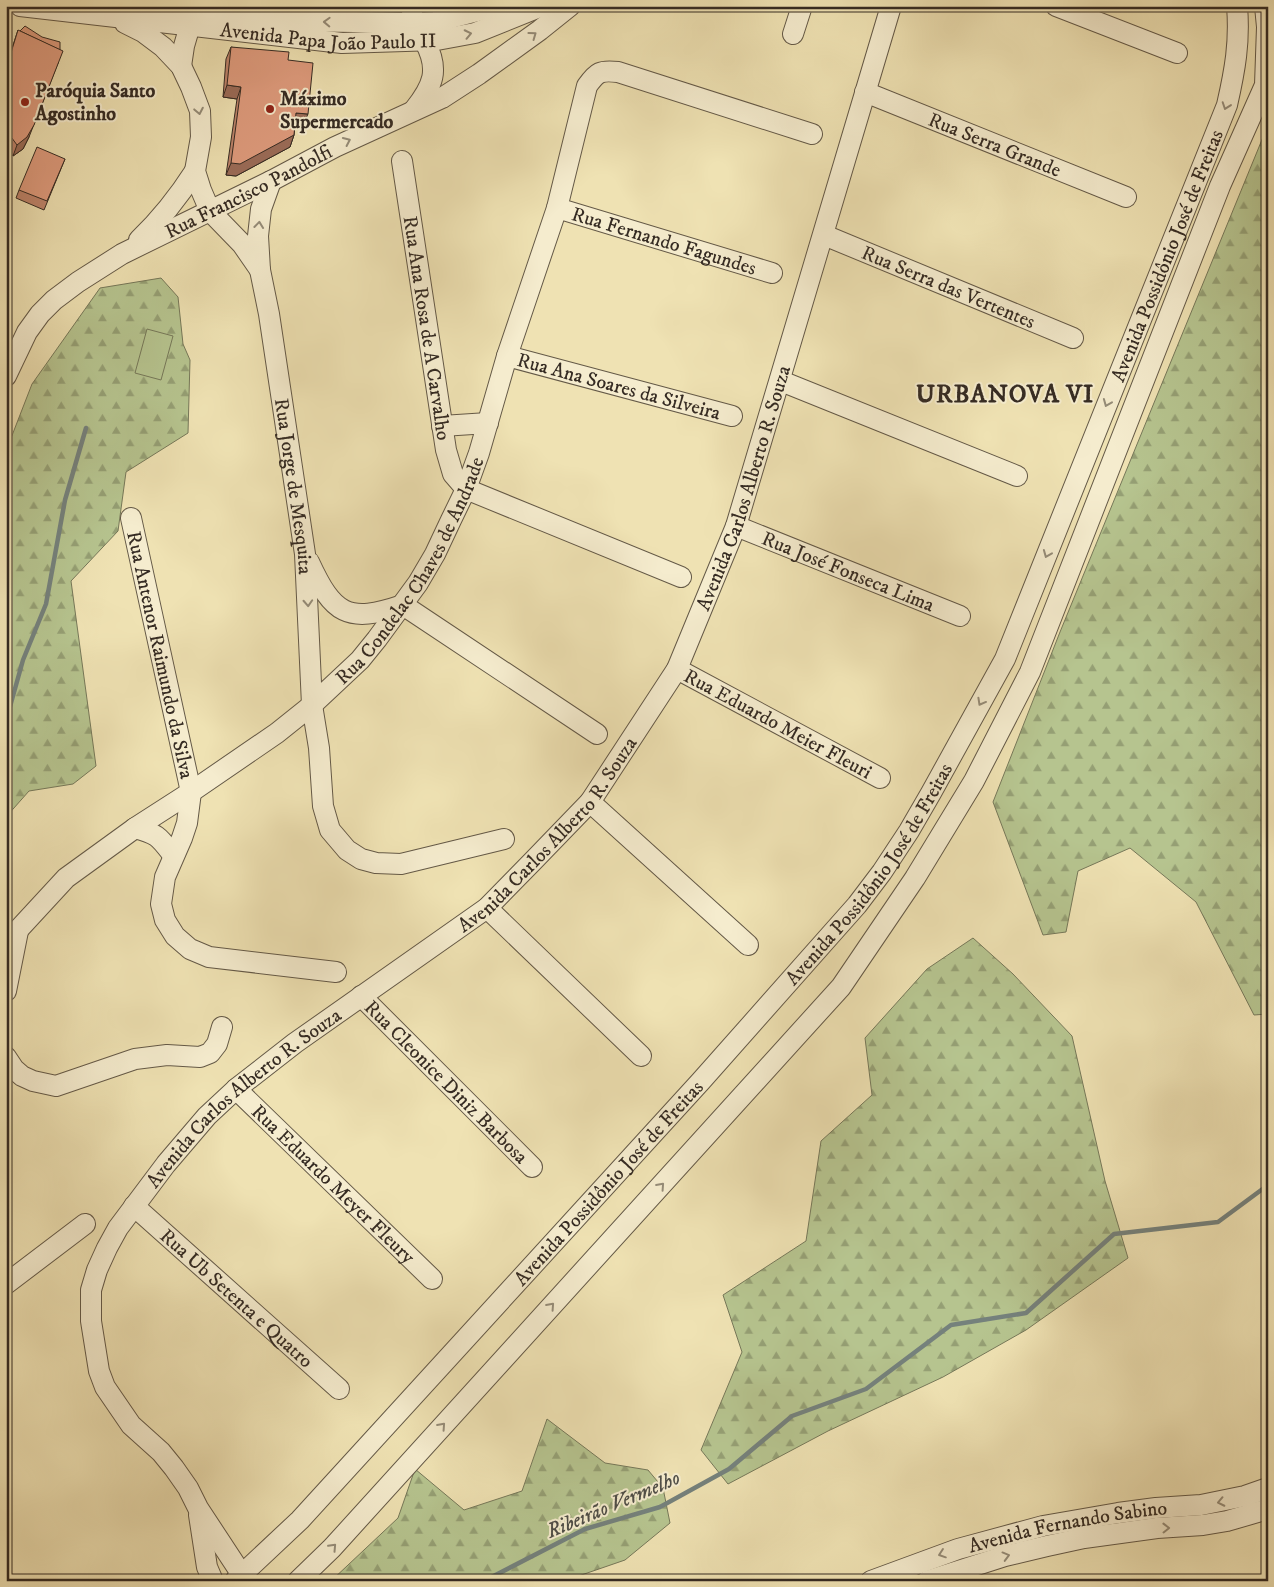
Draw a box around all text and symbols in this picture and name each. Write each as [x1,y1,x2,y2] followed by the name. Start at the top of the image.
[322,17,330,27] one-way arrow
[219,18,437,57] street label: Avenida Papa João Paulo II
[464,29,472,40] one-way arrow
[527,32,537,41] one-way arrow
[34,79,155,127] place label: Paróquia Santo Agostinho
[280,87,394,135] place label: Máximo Supermercado
[19,96,31,108] marker: Paróquia Santo Agostinho
[1221,101,1231,110] one-way arrow
[264,103,276,115] marker: Máximo Supermercado
[193,107,203,116] one-way arrow
[924,108,1064,184] street label: Rua Serra Grande
[1106,126,1230,386] street label: Avenida Possidônio José de Freitas
[342,137,351,148] one-way arrow
[161,140,337,245] street label: Rua Francisco Pandolfi
[568,202,759,282] street label: Rua Fernando Fagundes
[397,214,455,442] street label: Rua Ana Rosa de A Carvalho
[254,220,265,228] one-way arrow
[858,241,1039,335] street label: Rua Serra das Vertentes
[514,348,724,427] street label: Rua Ana Soares da Silveira
[691,362,797,615] street label: Avenida Carlos Alberto R. Souza
[916,379,1094,410] district label: URBANOVA VI
[268,397,317,576] street label: Rua Jorge de Mesquita
[1103,398,1114,407] one-way arrow
[331,454,490,691] street label: Rua Condelac Chaves de Andrade
[758,527,938,619] street label: Rua José Fonseca Lima
[120,529,199,782] street label: Rua Antenor Raimundo da Silva
[1043,549,1053,558] one-way arrow
[302,599,313,607] one-way arrow
[679,664,876,785] street label: Rua Eduardo Meier Fleuri
[977,697,987,706] one-way arrow
[453,732,644,939] street label: Avenida Carlos Alberto R. Souza
[781,759,959,991] street label: Avenida Possidônio José de Freitas
[358,995,533,1170] street label: Rua Cleonice Diniz Barbosa
[141,1003,347,1194] street label: Avenida Carlos Alberto R. Souza
[509,1076,710,1292] street label: Avenida Possidônio José de Freitas
[245,1100,420,1270] street label: Rua Eduardo Meyer Fleury
[655,1182,664,1191] one-way arrow
[154,1224,318,1374] street label: Rua Ub Setenta e Quatro
[545,1303,554,1312] one-way arrow
[436,1423,445,1432] one-way arrow
[542,1465,684,1545] water label: Ribeirão Vermelho
[966,1496,1168,1560] street label: Avenida Fernando Sabino
[1217,1496,1226,1506] one-way arrow
[1162,1523,1170,1533] one-way arrow
[327,1543,336,1552] one-way arrow
[938,1548,947,1558] one-way arrow
[1002,1551,1011,1562] one-way arrow

